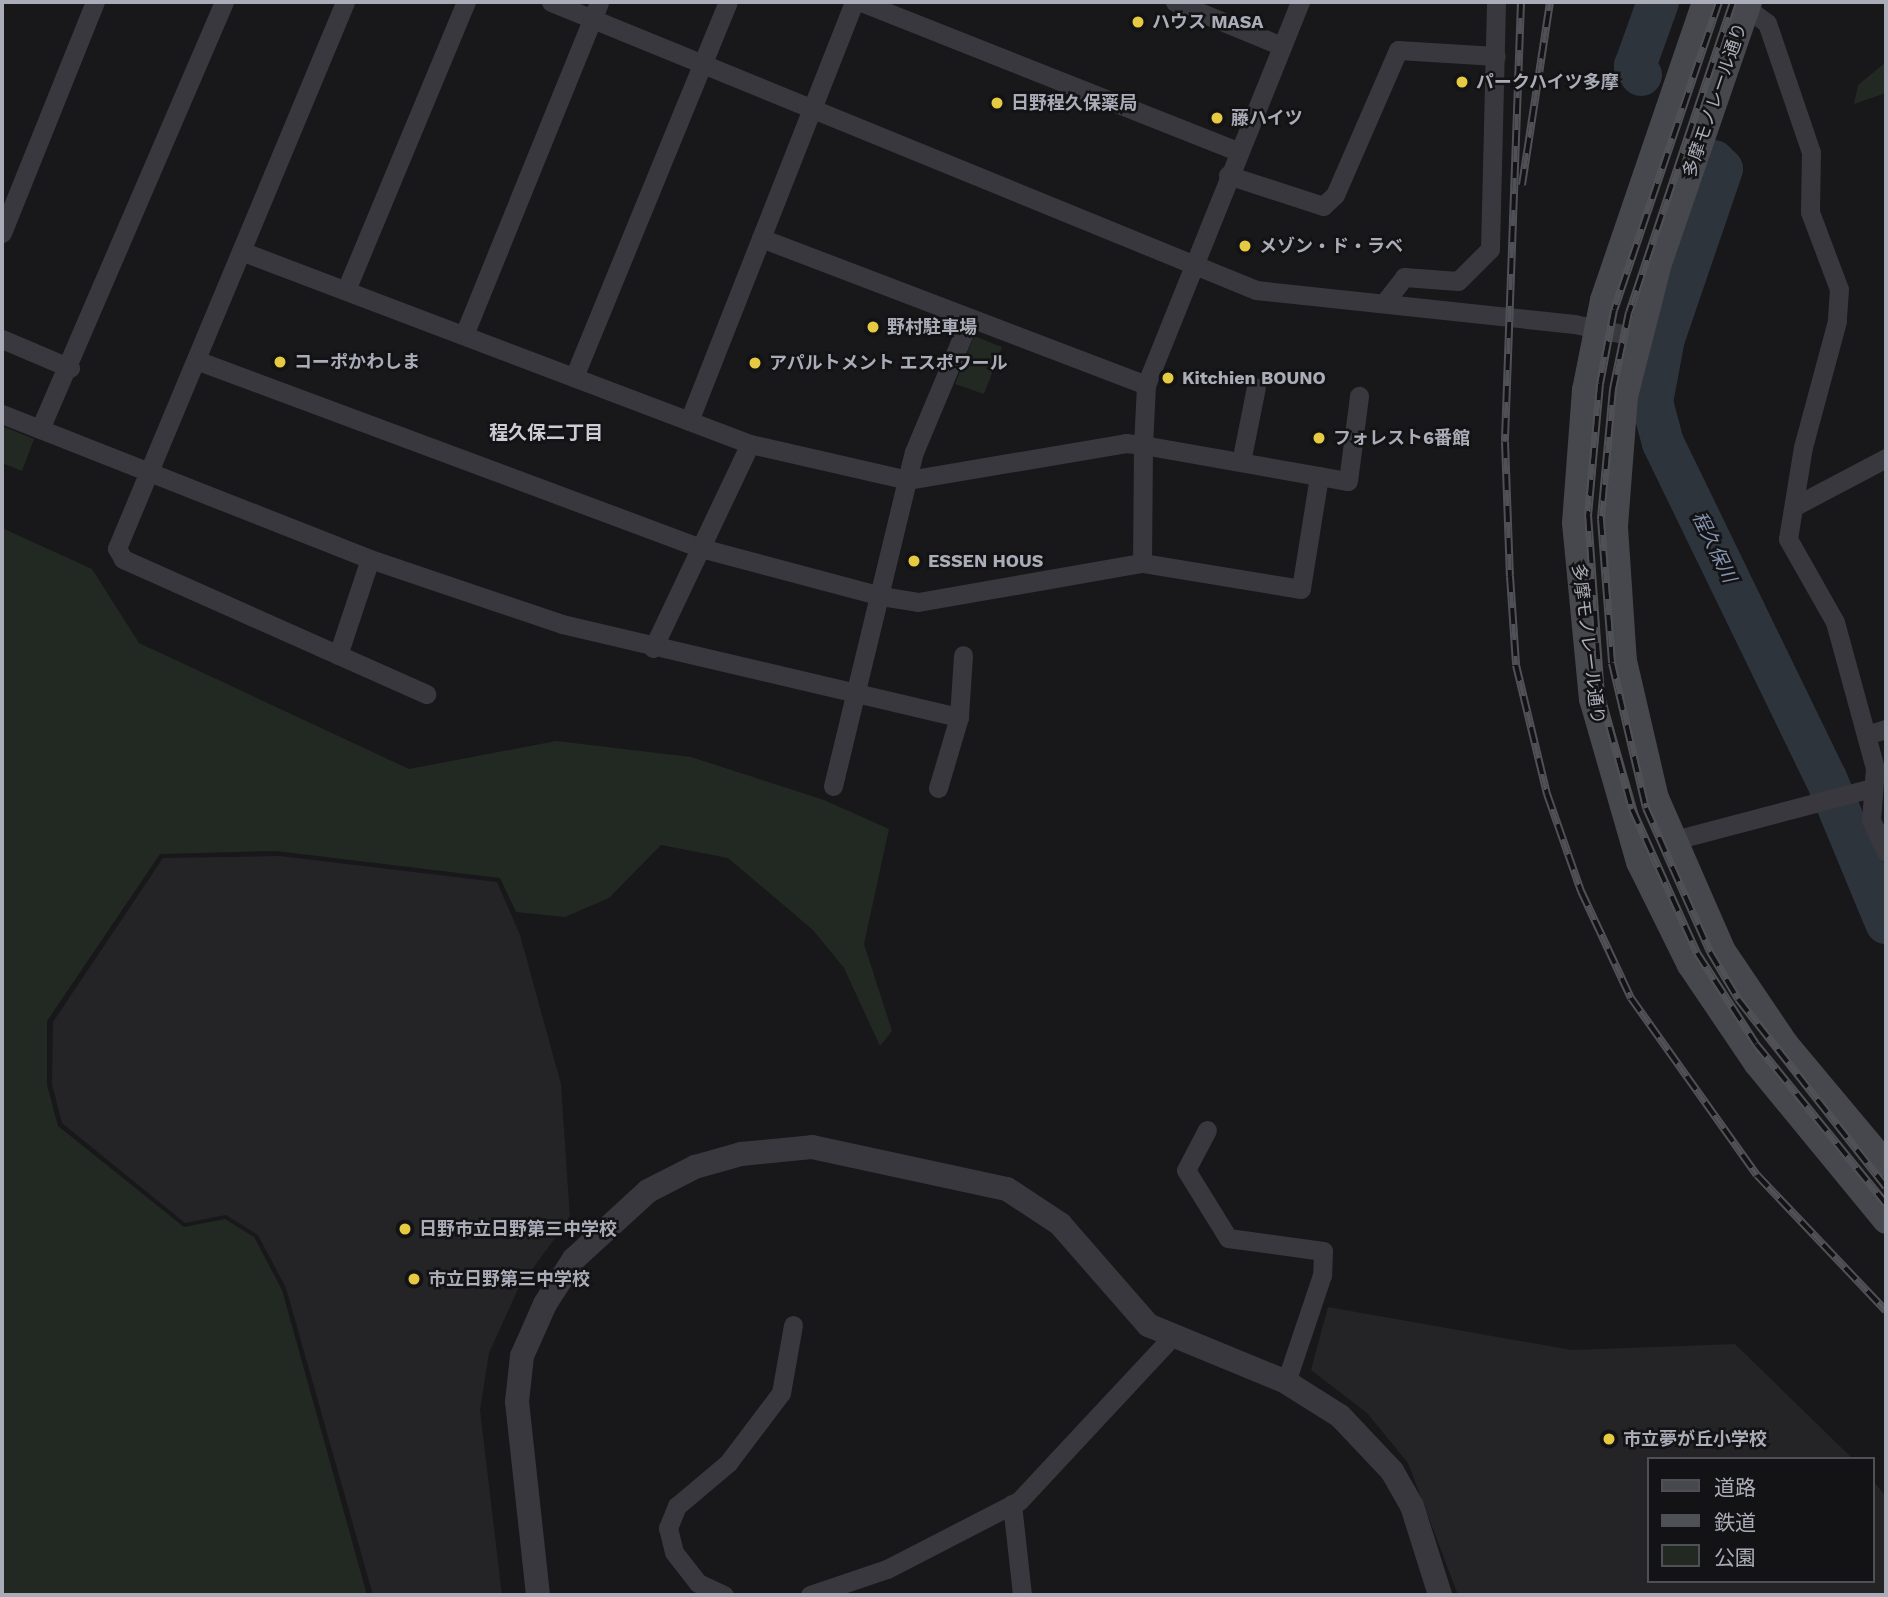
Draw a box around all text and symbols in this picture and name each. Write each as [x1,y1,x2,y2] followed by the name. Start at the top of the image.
[1152,11,1263,33] place label: ハウス MASA
[1130,14,1146,30] marker: ハウス MASA
[1678,20,1752,180] street label: 多摩モノレール通り
[1476,71,1620,93] place label: パークハイツ多摩
[1454,74,1470,90] marker: パークハイツ多摩
[1011,92,1137,114] place label: 日野程久保薬局
[989,95,1005,111] marker: 日野程久保薬局
[1231,107,1303,129] place label: 藤ハイツ
[1209,110,1225,126] marker: 藤ハイツ
[1259,235,1403,257] place label: メゾン・ド・ラベ
[1237,238,1253,254] marker: メゾン・ド・ラベ
[887,316,977,338] place label: 野村駐車場
[865,319,881,335] marker: 野村駐車場
[294,351,420,373] place label: コーポかわしま
[769,352,1008,374] place label: アパルトメント エスポワール
[272,354,288,370] marker: コーポかわしま
[747,355,763,371] marker: アパルトメント エスポワール
[1182,367,1326,389] place label: Kitchien BOUNO
[1160,370,1176,386] marker: Kitchien BOUNO
[489,422,603,444] district label: 程久保二丁目
[1333,427,1470,449] place label: フォレスト6番館
[1311,430,1327,446] marker: フォレスト6番館
[1687,508,1741,586] water label: 程久保川
[928,550,1043,572] place label: ESSEN HOUS
[906,553,922,569] marker: ESSEN HOUS
[1567,562,1609,726] street label: 多摩モノレール通り
[419,1218,617,1240] place label: 日野市立日野第三中学校
[397,1221,413,1237] marker: 日野市立日野第三中学校
[428,1268,590,1290] place label: 市立日野第三中学校
[406,1271,422,1287] marker: 市立日野第三中学校
[1623,1428,1767,1450] place label: 市立夢が丘小学校
[1601,1431,1617,1447] marker: 市立夢が丘小学校
[1646,1457,1874,1583] legend
[1714,1475,1756,1500] text: 道路
[1714,1510,1756,1535] text: 鉄道
[1714,1545,1756,1570] text: 公園

